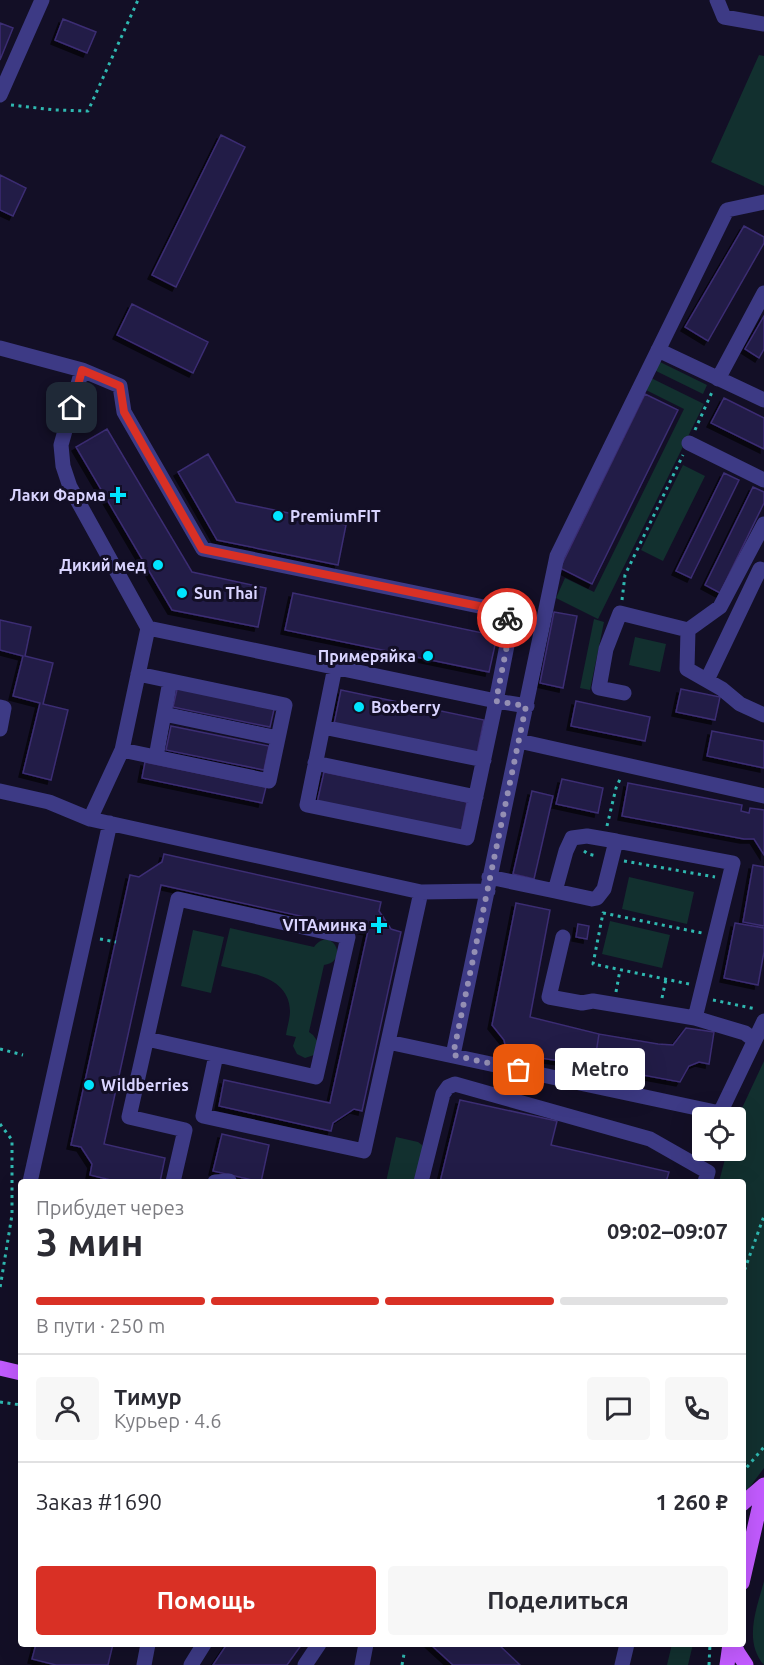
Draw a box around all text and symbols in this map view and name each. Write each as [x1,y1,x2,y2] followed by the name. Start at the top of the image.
[46,382,97,433] pin
[55,391,88,424] icon: home
[10,486,106,504] place label: Лаки Фарма
[111,488,125,502] marker: Лаки Фарма
[290,507,381,525] place label: PremiumFIT
[271,509,285,523] marker: PremiumFIT
[59,556,147,574] place label: Дикий мед
[151,558,165,572] marker: Дикий мед
[194,584,258,602] place label: Sun Thai
[175,586,189,600] marker: Sun Thai
[477,588,537,648] courier
[491,602,524,635] icon: bike
[318,647,416,665] place label: Примеряйка
[421,649,435,663] marker: Примеряйка
[371,698,441,716] place label: Boxberry
[352,700,366,714] marker: Boxberry
[282,916,367,934] place label: VITAминка
[372,918,386,932] marker: VITAминка
[493,1044,544,1095] pin
[555,1049,645,1091] callout: Metro
[502,1053,535,1086] icon: bag
[571,1057,629,1080] text: Metro
[101,1076,189,1094] place label: Wildberries
[82,1078,96,1092] marker: Wildberries
[692,1107,746,1161] map controls
[692,1107,746,1161] button: locate
[36,1196,184,1219] text: Прибудет через
[607,1218,728,1243] text: 09:02–09:07
[36,1220,144,1263] text: 3 мин
[36,1314,165,1337] text: В пути · 250 m
[36,1377,99,1440] button: person
[587,1377,650,1440] button: chat
[665,1377,728,1440] button: phone
[114,1384,182,1409] text: Тимур
[114,1409,221,1432] text: Курьер · 4.6
[36,1489,162,1514] text: Заказ #1690
[656,1489,728,1514] text: 1 260 ₽
[36,1566,376,1635] button: Помощь
[388,1566,728,1635] button: Поделиться

